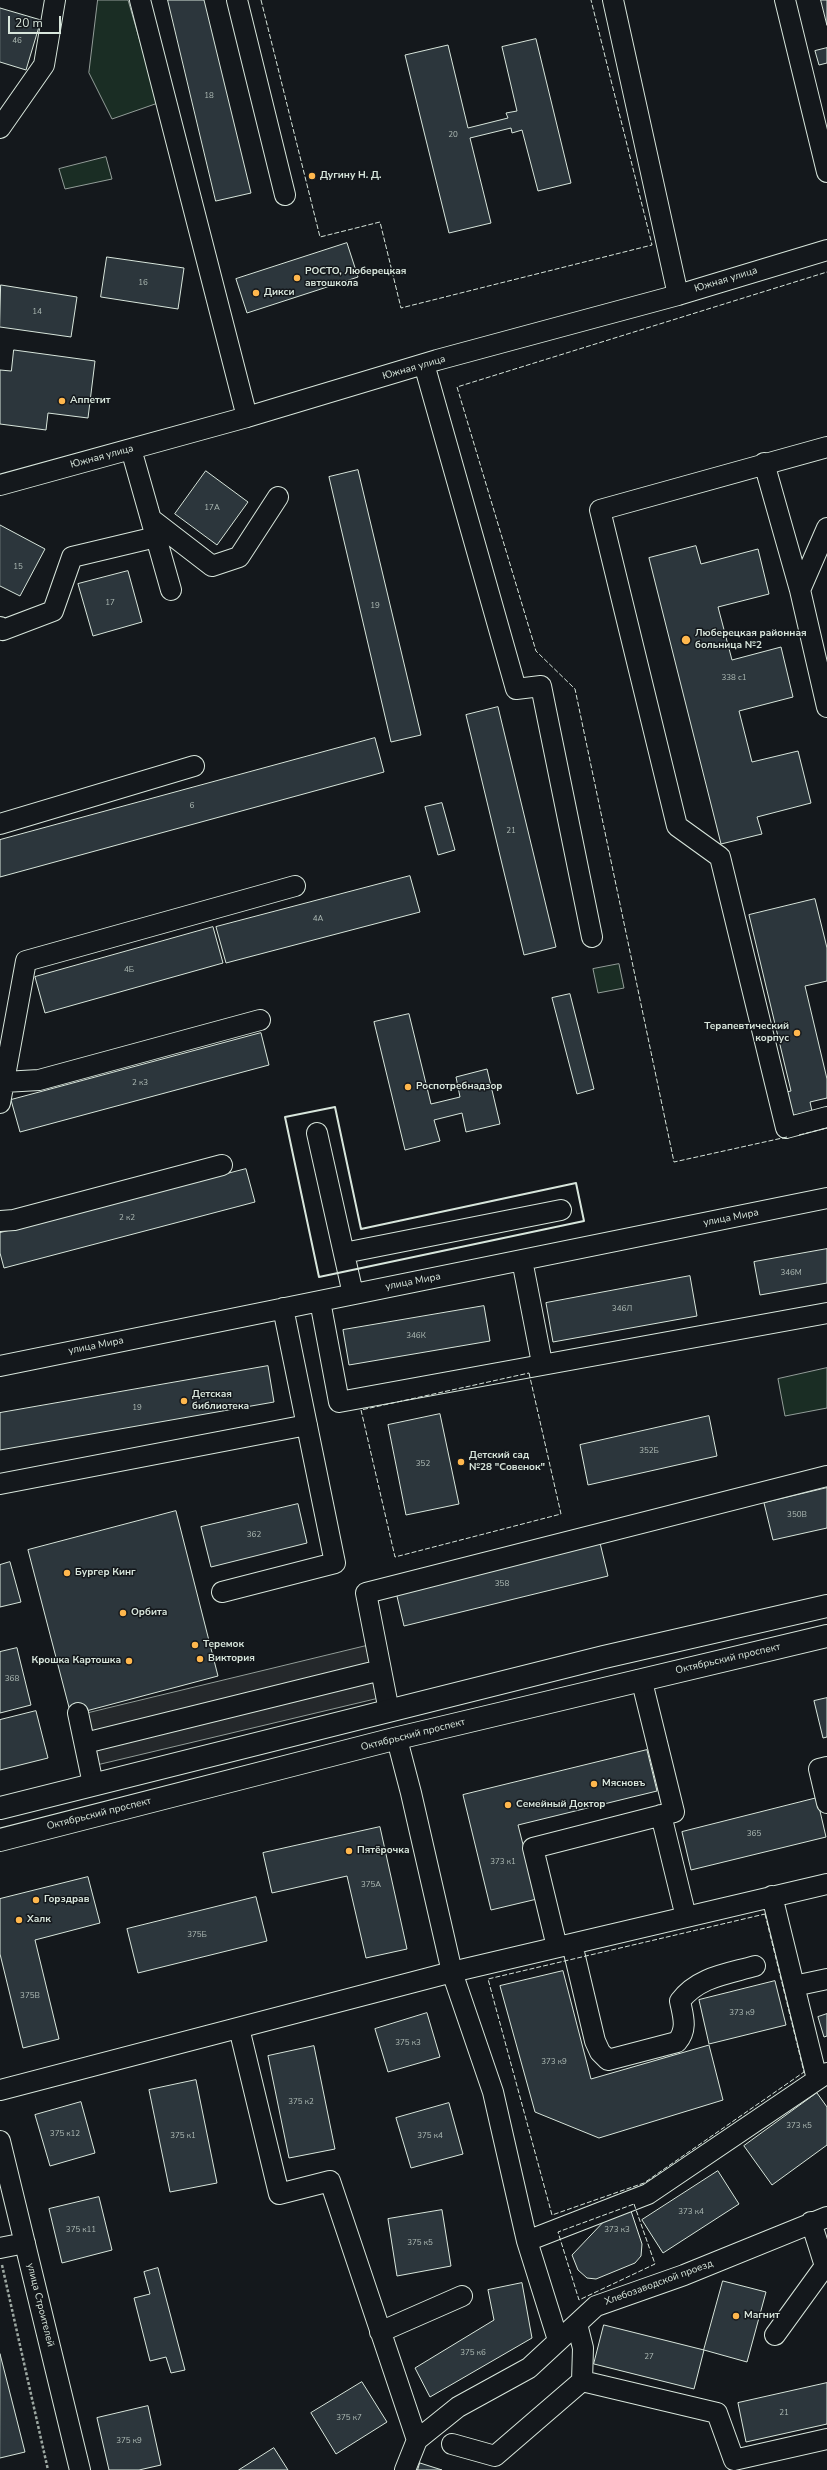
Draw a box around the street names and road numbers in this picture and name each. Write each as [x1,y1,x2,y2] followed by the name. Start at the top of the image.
[693,265,759,295] street label: Южная улица
[381,353,447,383] street label: Южная улица
[69,443,135,471] street label: Южная улица
[702,1207,760,1229] street label: улица Мира
[384,1271,442,1293] street label: улица Мира
[67,1335,125,1357] street label: улица Мира
[674,1641,782,1677] street label: Октябрьский проспект
[360,1716,466,1754] street label: Октябрьский проспект
[46,1795,152,1833] street label: Октябрьский проспект
[603,2258,715,2308] street label: Хлебозаводской проезд
[24,2262,56,2348] street label: улица Строителей

